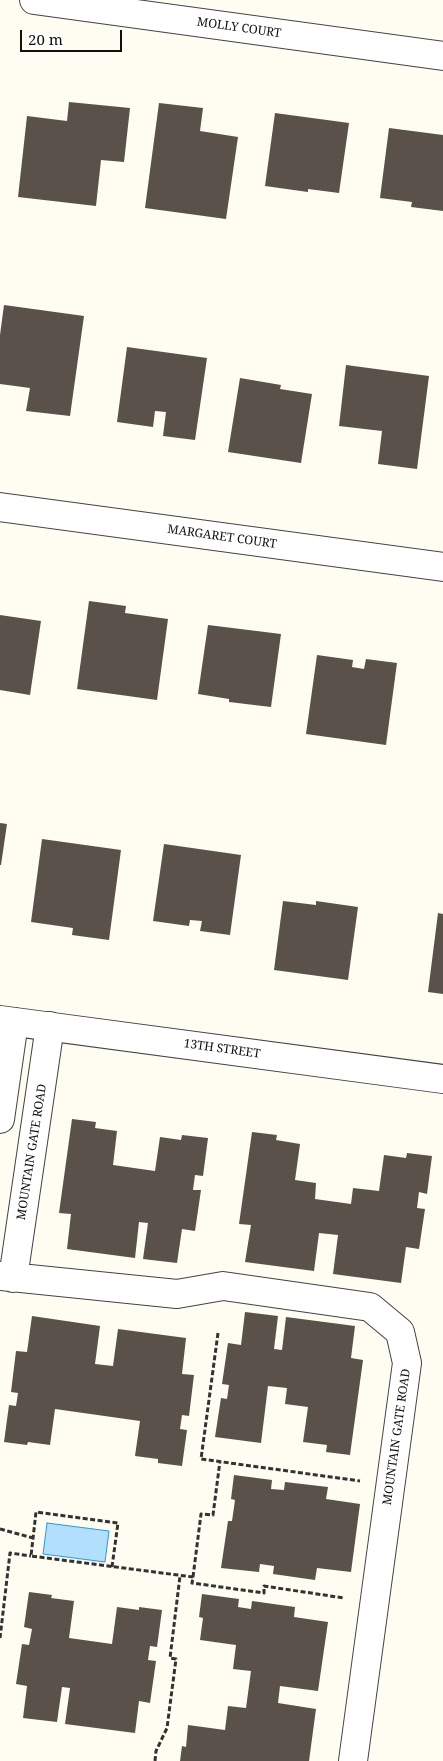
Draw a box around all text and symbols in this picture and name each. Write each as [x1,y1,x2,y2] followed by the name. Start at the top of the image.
[196,15,282,41] street label: MOLLY COURT
[22,20,125,52] scale bar
[28,29,63,49] text: 20 m
[167,522,277,552] street label: MARGARET COURT
[183,1036,261,1062] street label: 13TH STREET
[14,1083,50,1221] street label: MOUNTAIN GATE ROAD
[380,1368,414,1506] street label: MOUNTAIN GATE ROAD

